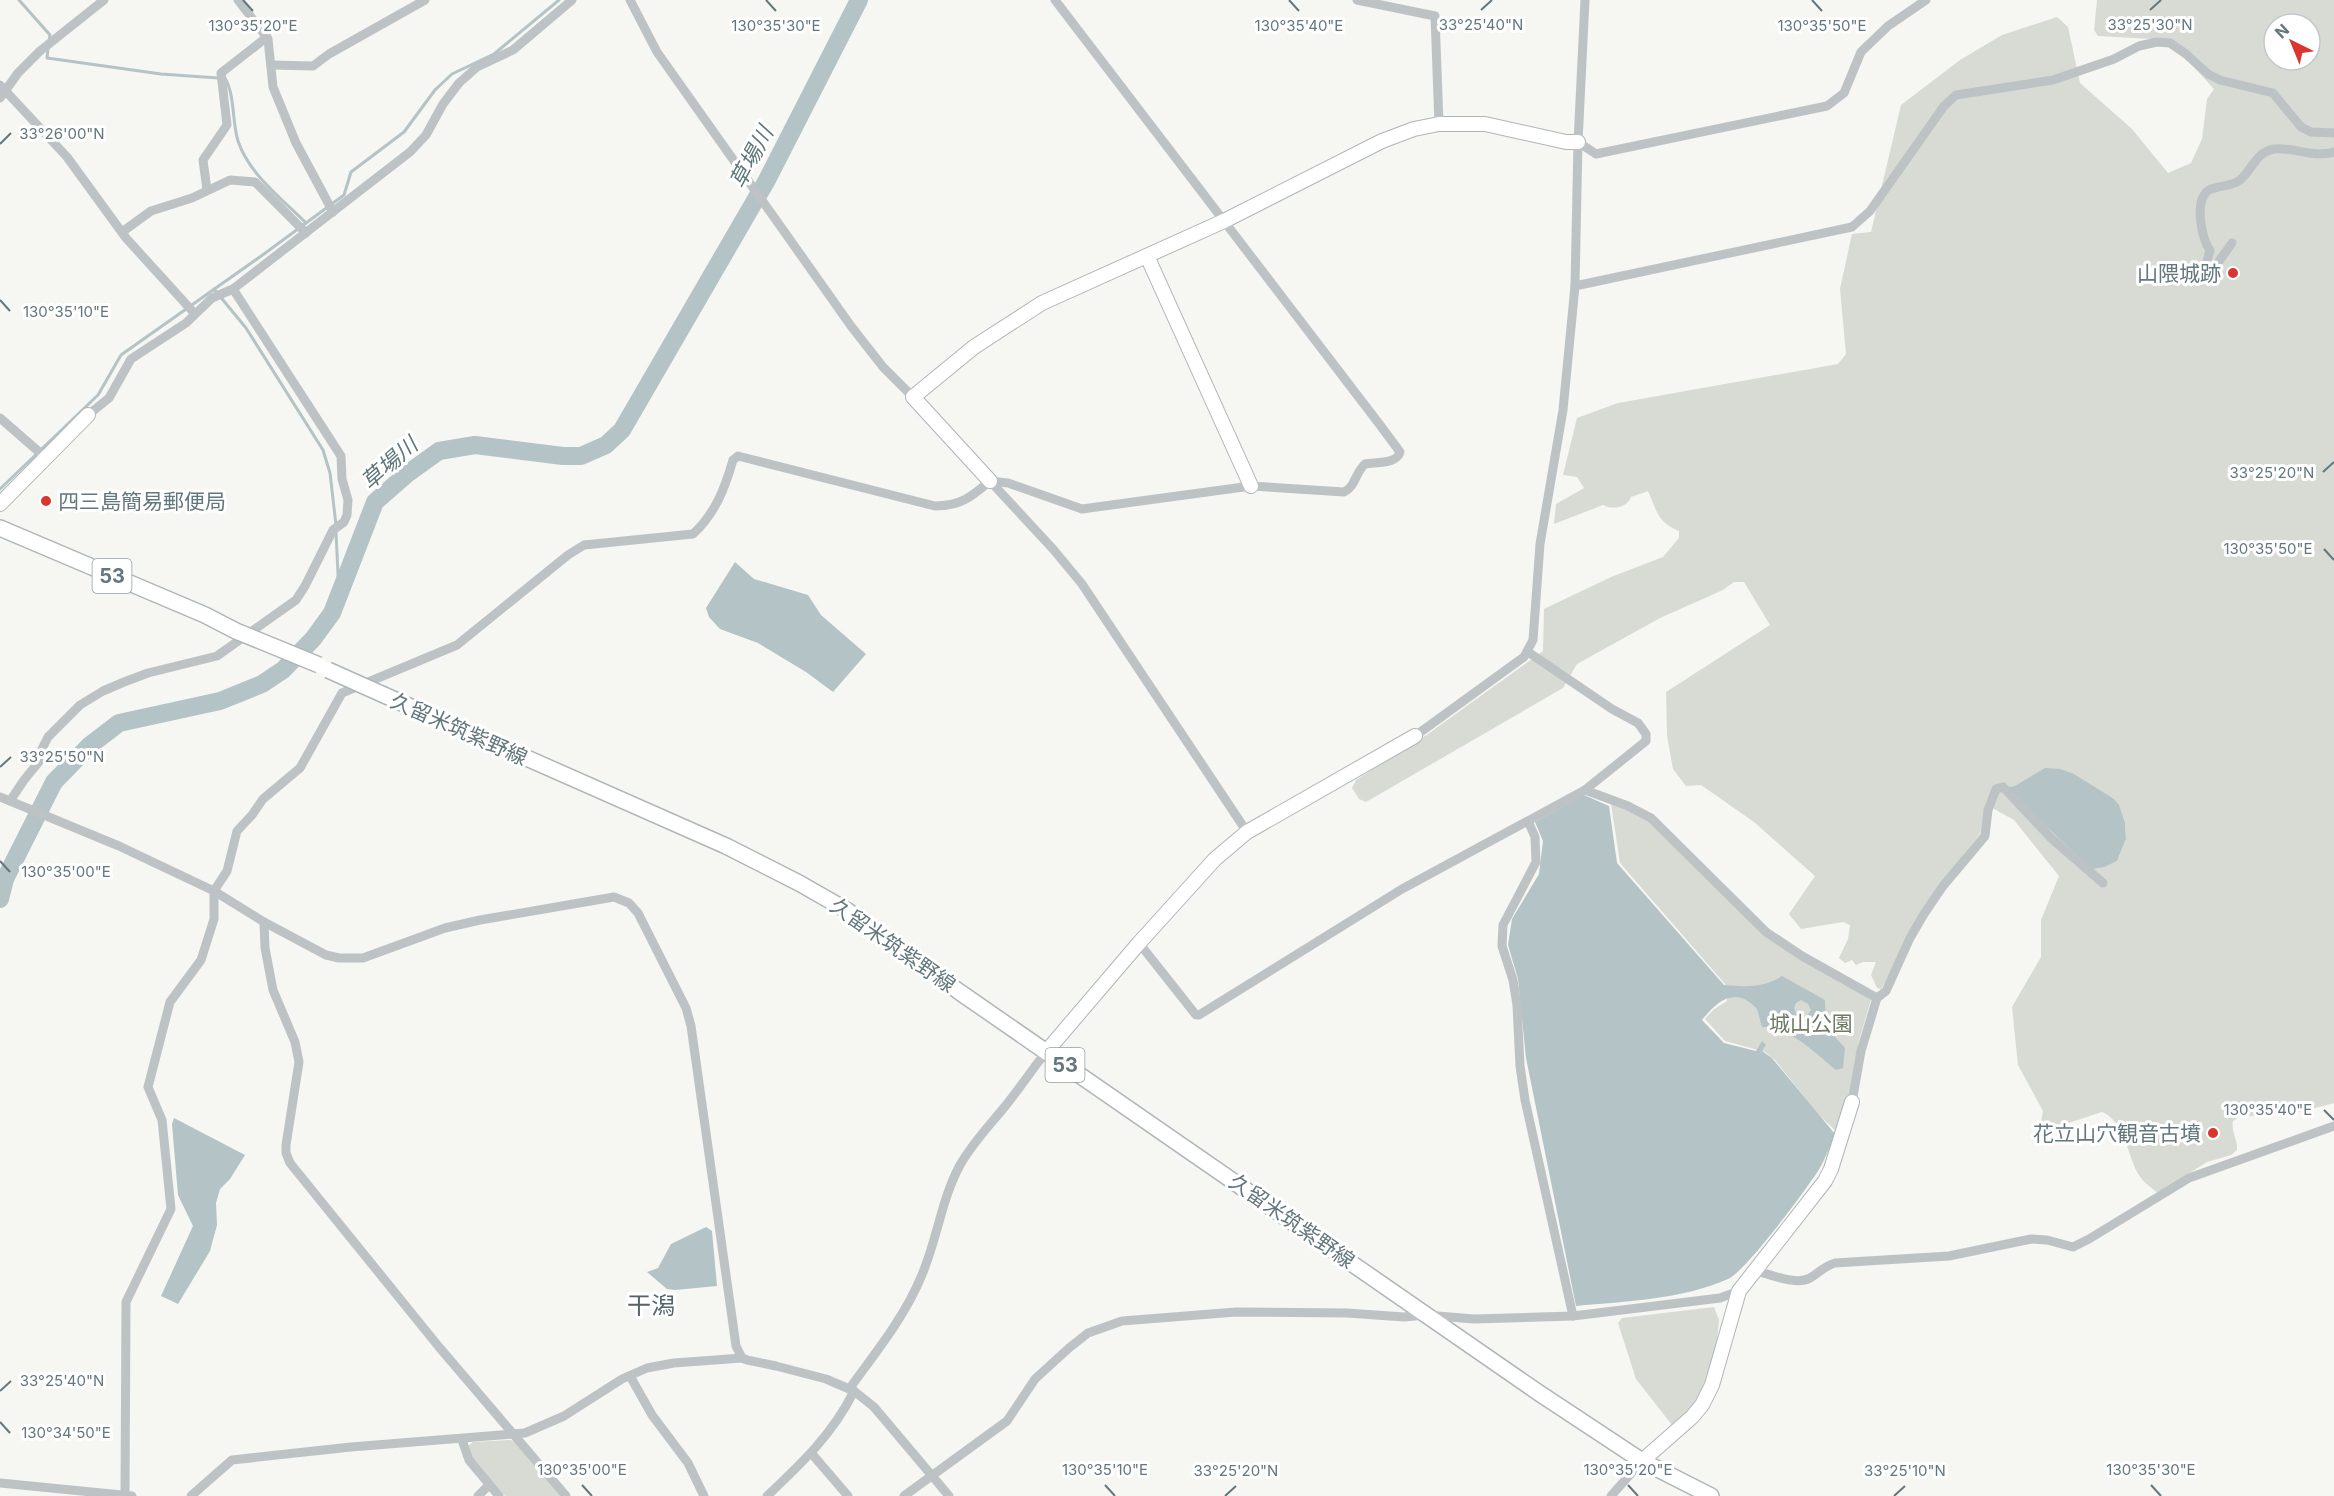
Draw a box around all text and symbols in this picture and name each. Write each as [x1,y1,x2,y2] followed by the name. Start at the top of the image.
[2262,12,2322,72] north arrow
[1439,15,1523,34] text: 33°25'40"N
[2108,15,2192,34] text: 33°25'30"N
[208,16,298,35] text: 130°35'20"E
[731,16,821,35] text: 130°35'30"E
[1255,16,1343,35] text: 130°35'40"E
[1777,16,1867,35] text: 130°35'50"E
[2270,20,2293,43] text: N
[724,120,779,192] water label: 草場川
[19,124,105,143] text: 33°26'00"N
[2137,261,2221,286] place label: 山隈城跡
[2226,266,2240,280] marker: 山隈城跡
[23,302,109,321] text: 130°35'10"E
[356,430,424,494] water label: 草場川
[2230,463,2314,482] text: 33°25'20"N
[58,489,226,514] place label: 四三島簡易郵便局
[39,494,53,508] marker: 四三島簡易郵便局
[2223,539,2313,558] text: 130°35'50"E
[92,559,132,593] road number: 53
[387,688,531,770] street label: 久留米筑紫野線
[20,747,104,766] text: 33°25'50"N
[21,862,111,881] text: 130°35'00"E
[826,893,960,997] street label: 久留米筑紫野線
[1769,1011,1853,1036] park label: 城山公園
[1046,1048,1084,1082] road number: 53
[2224,1100,2312,1119] text: 130°35'40"E
[2033,1121,2201,1146] place label: 花立山穴観音古墳
[2206,1126,2220,1140] marker: 花立山穴観音古墳
[1225,1169,1359,1273] street label: 久留米筑紫野線
[627,1291,675,1320] district label: 干潟
[20,1371,104,1390] text: 33°25'40"N
[21,1423,111,1442] text: 130°34'50"E
[537,1460,627,1479] text: 130°35'00"E
[1062,1460,1148,1479] text: 130°35'10"E
[1583,1460,1673,1479] text: 130°35'20"E
[2106,1460,2196,1479] text: 130°35'30"E
[1194,1461,1278,1480] text: 33°25'20"N
[1864,1461,1946,1480] text: 33°25'10"N

